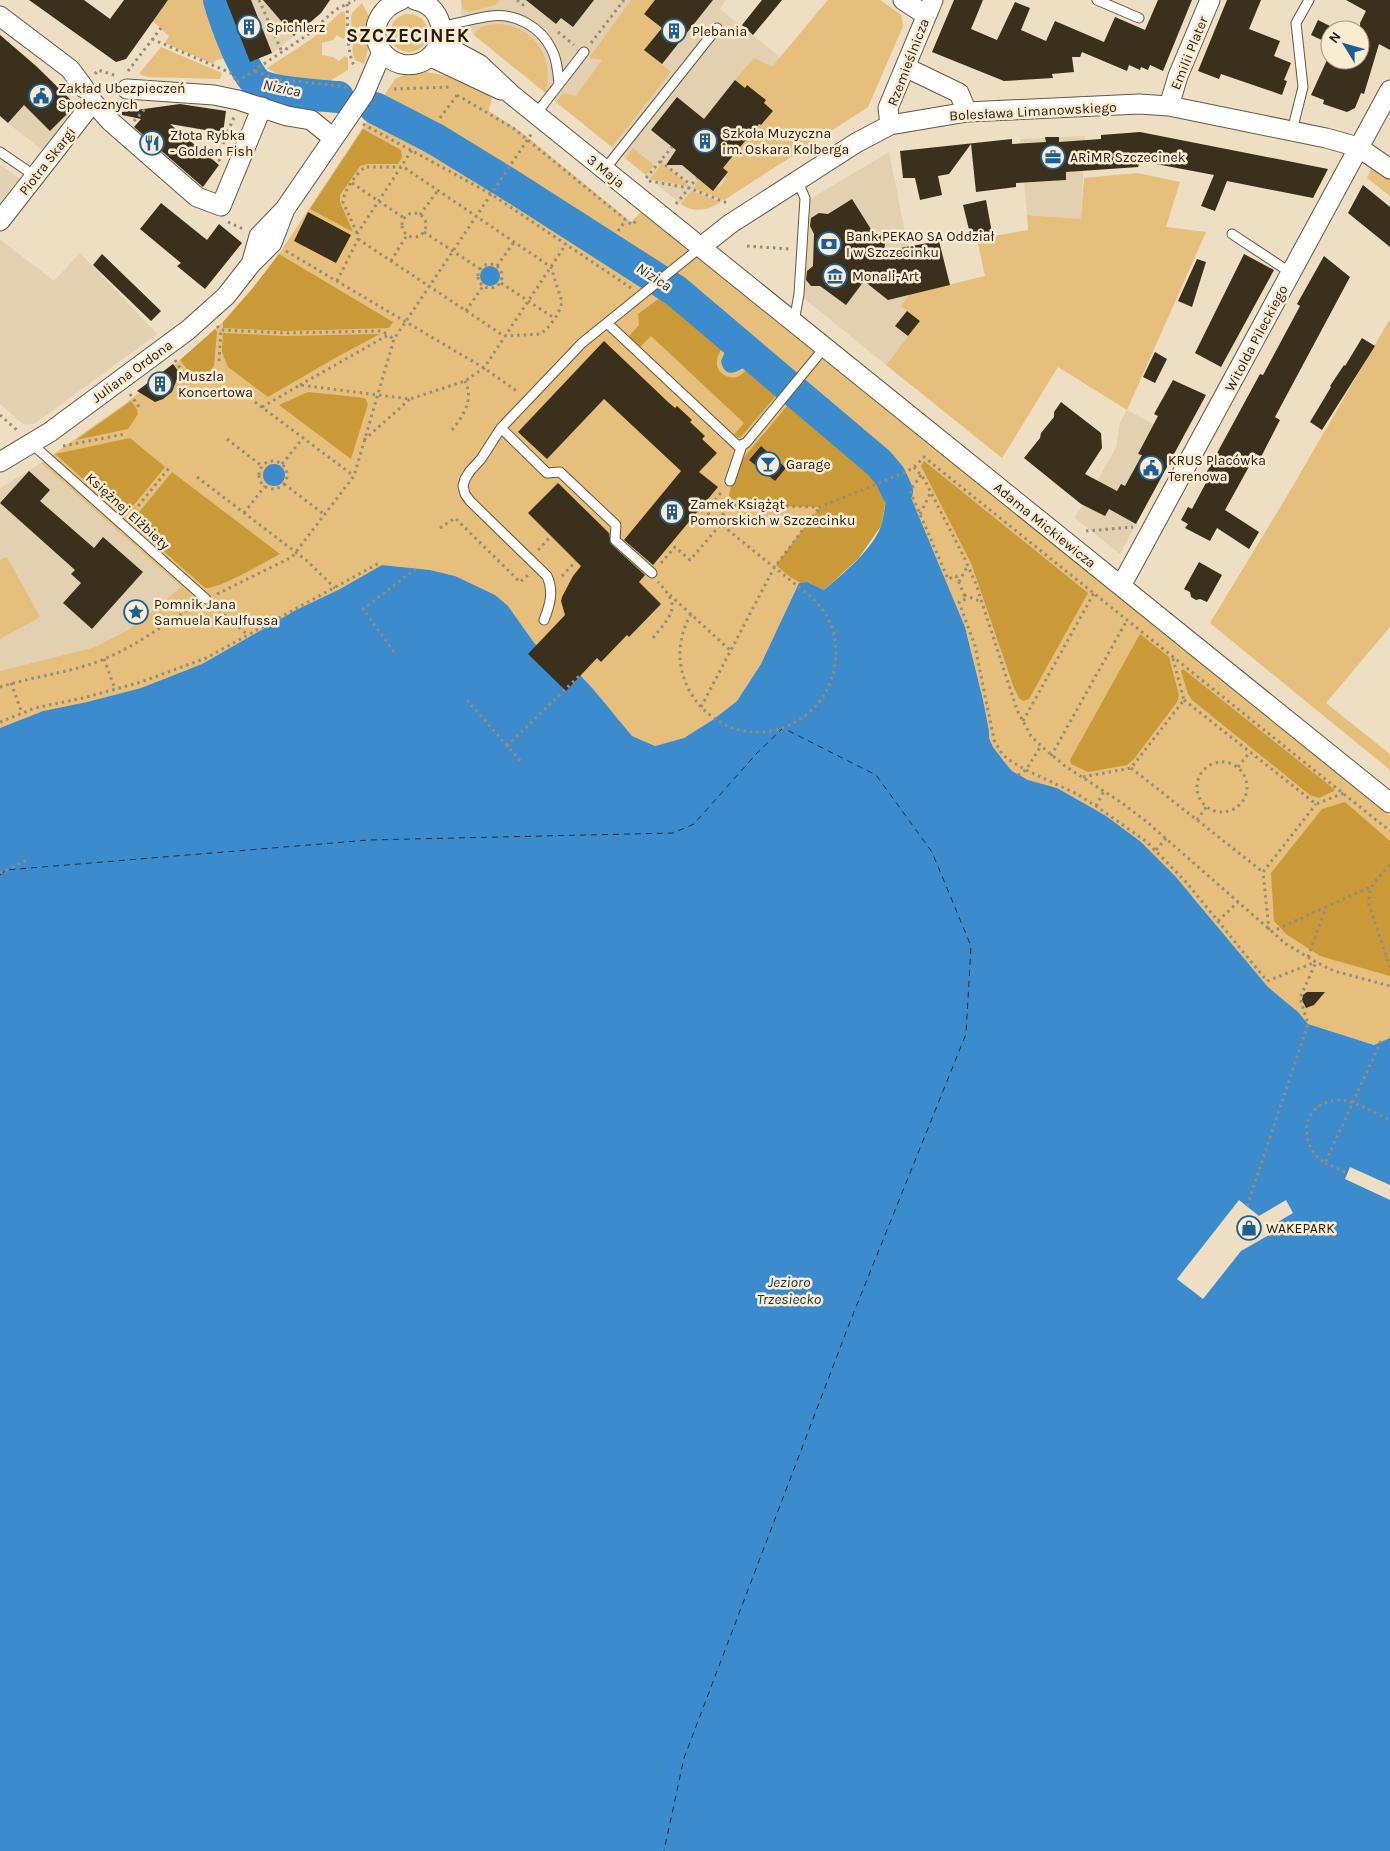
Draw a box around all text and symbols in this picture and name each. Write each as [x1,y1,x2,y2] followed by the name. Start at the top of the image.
[1167,13,1212,92] street label: Emilii Plater
[236,14,262,40] building icon: Spichlerz
[884,16,933,108] street label: Rzemieślnicza
[661,18,687,44] building icon: Plebania
[266,19,325,36] place label: Spichlerz
[1320,20,1370,70] north arrow
[692,23,747,40] place label: Plebania
[346,25,470,47] district label: SZCZECINEK
[1325,28,1345,47] text: N
[261,75,303,101] water label: Nizica
[58,80,185,113] place label: Zakład Ubezpieczeń Społecznych
[28,83,54,109] public building icon: Zakład Ubezpieczeń Społecznych
[949,99,1117,124] street label: Bolesława Limanowskiego
[15,124,79,199] street label: Piotra Skargi
[722,125,849,158] place label: Szkoła Muzyczna im. Oskara Kolberga
[170,127,253,160] place label: Złota Rybka - Golden Fish
[692,128,718,154] building icon: Szkoła Muzyczna im. Oskara Kolberga
[139,130,165,156] restaurant icon: Złota Rybka - Golden Fish
[1040,144,1066,170] office icon: ARiMR Szczecinek
[1070,149,1186,166] place label: ARiMR Szczecinek
[584,151,628,192] street label: 3 Maja
[846,228,995,261] place label: Bank PEKAO SA Oddział I w Szczecinku
[816,231,842,257] bank icon: Bank PEKAO SA Oddział I w Szczecinku
[633,259,675,295] water label: Nizica
[822,263,848,289] museum icon: Monali-Art
[852,268,919,285] place label: Monali-Art
[1221,282,1292,394] street label: Witolda Pileckiego
[89,336,176,406] street label: Juliana Ordona
[178,368,253,401] place label: Muszla Koncertowa
[147,371,173,397] building icon: Muszla Koncertowa
[755,451,781,477] bar icon: Garage
[1168,452,1266,485] place label: KRUS Placówka Terenowa
[1138,455,1164,481] public building icon: KRUS Placówka Terenowa
[786,456,831,473] place label: Garage
[82,469,173,554] street label: Księżnej Elżbiety
[990,479,1099,572] street label: Adama Mickiewicza
[690,496,855,529] place label: Zamek Książąt Pomorskich w Szczecinku
[659,499,685,525] building icon: Zamek Książąt Pomorskich w Szczecinku
[154,596,278,629] place label: Pomnik Jana Samuela Kaulfussa
[123,599,149,625] place icon: Pomnik Jana Samuela Kaulfussa
[1236,1215,1262,1241] shop icon: WAKEPARK
[1266,1220,1335,1237] place label: WAKEPARK
[757,1273,822,1308] water label: Jezioro Trzesiecko

